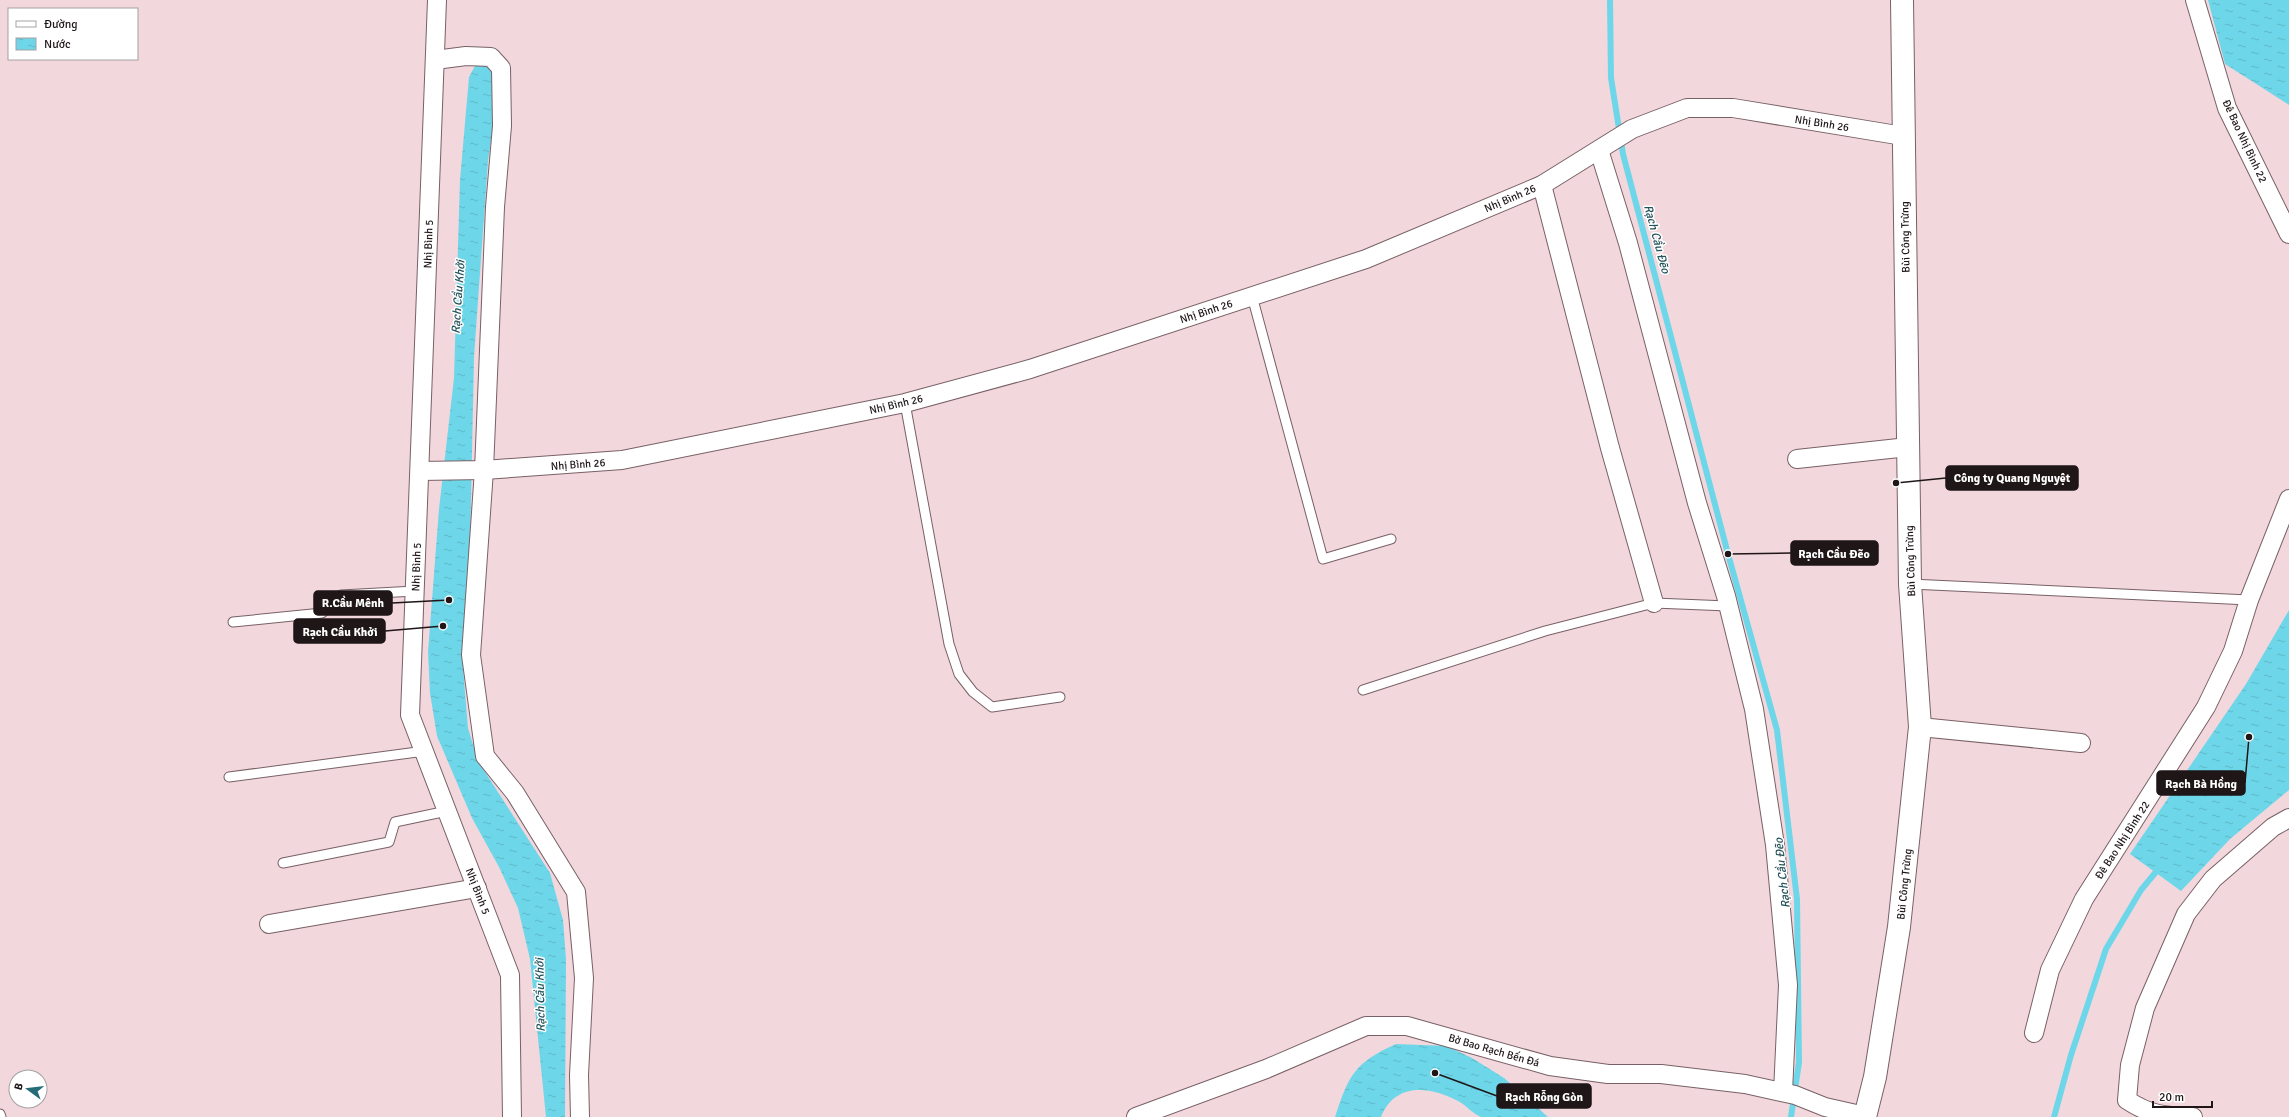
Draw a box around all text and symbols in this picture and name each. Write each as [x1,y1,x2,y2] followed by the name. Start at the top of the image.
[8,8,138,60] legend
[44,17,78,32] text: Đường
[44,37,71,52] text: Nước
[2220,98,2270,185] street label: Đê Bao Nhị Bình 22
[1794,113,1850,134] street label: Nhị Bình 26
[1482,182,1538,215] street label: Nhị Bình 26
[1898,201,1913,273] street label: Bùi Công Trừng
[1640,203,1673,276] water label: Rạch Cầu Đẽo
[421,219,436,269] street label: Nhị Bình 5
[448,258,469,334] water label: Rạch Cầu Khởi
[1178,297,1234,326] street label: Nhị Bình 26
[868,392,924,417] street label: Nhị Bình 26
[550,456,606,473] street label: Nhị Bình 26
[1946,466,2078,490] callout: Công ty Quang Nguyệt
[1954,471,2071,486] text: Công ty Quang Nguyệt
[1903,525,1918,597] street label: Bùi Công Trừng
[1791,541,1878,565] callout: Rạch Cầu Đẽo
[409,542,424,592] street label: Nhị Bình 5
[1798,546,1870,562] text: Rạch Cầu Đẽo
[314,591,392,615] callout: R.Cầu Mênh
[322,595,385,611] text: R.Cầu Mênh
[294,619,385,643] callout: Rạch Cầu Khởi
[302,624,378,640] text: Rạch Cầu Khởi
[2157,771,2245,795] callout: Rạch Bà Hồng
[2165,776,2238,792] text: Rạch Bà Hồng
[2092,799,2153,882] street label: Đê Bao Nhị Bình 22
[1771,836,1794,909] water label: Rạch Cầu Đẽo
[1894,848,1915,920] street label: Bùi Công Trừng
[463,866,492,916] street label: Nhị Bình 5
[532,956,549,1032] water label: Rạch Cầu Khởi
[1447,1030,1542,1070] street label: Bờ Bao Rạch Bến Đá
[8,1069,48,1109] north arrow
[12,1081,26,1091] text: B
[2153,1083,2212,1109] scale bar
[1497,1084,1591,1108] callout: Rạch Rỗng Gòn
[1505,1089,1583,1105] text: Rạch Rỗng Gòn
[2159,1090,2184,1105] text: 20 m

